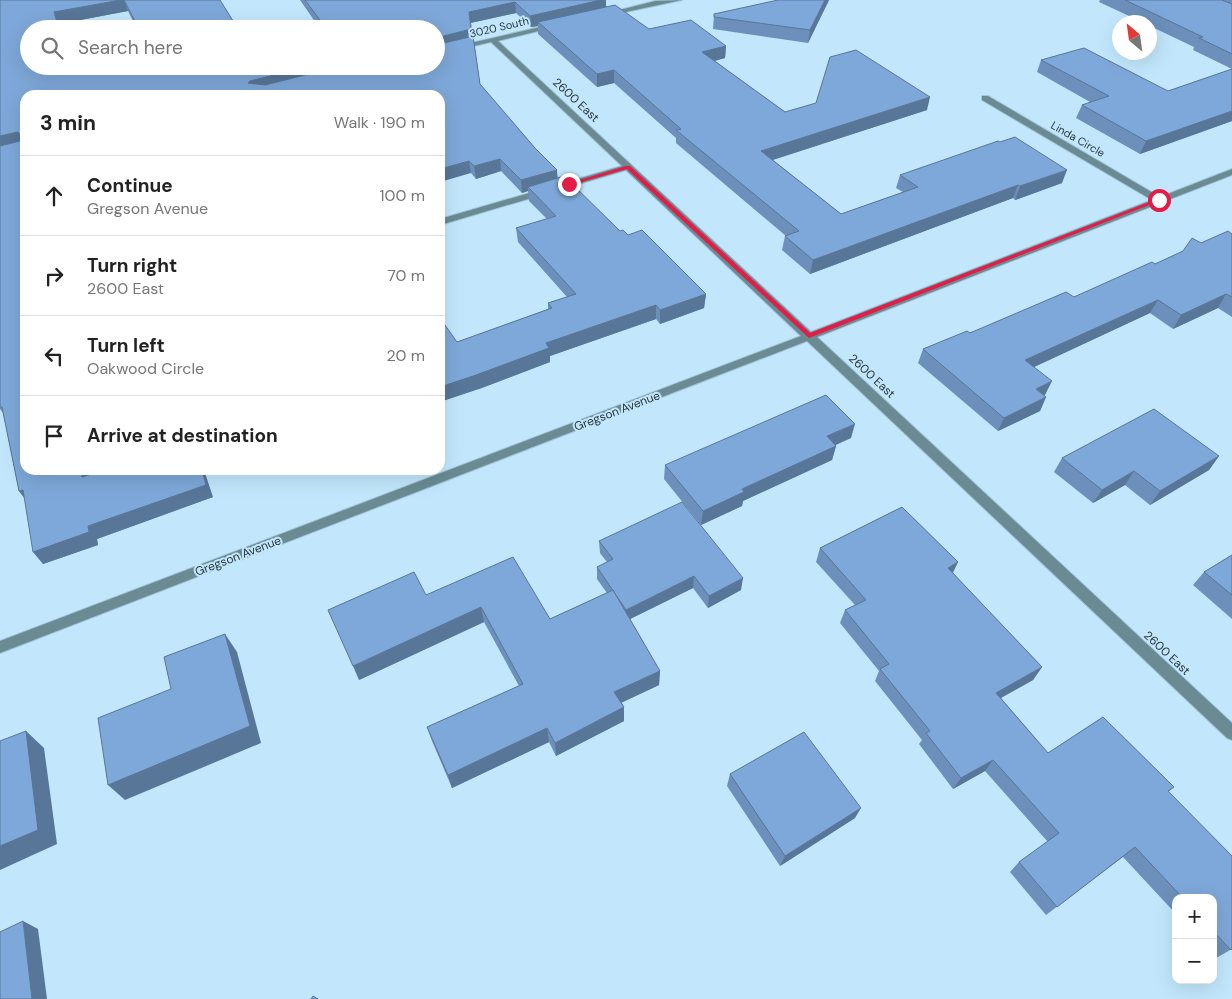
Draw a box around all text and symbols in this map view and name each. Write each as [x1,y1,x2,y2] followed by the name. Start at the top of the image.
[468,13,530,41] street label: 3020 South
[1112,15,1157,60] north arrow
[20,20,445,75] search box
[38,34,66,62] icon: search
[78,35,183,60] text: Search here
[549,74,603,126] street label: 2600 East
[40,109,96,137] text: 3 min
[334,112,425,133] text: Walk · 190 m
[1049,118,1107,160] street label: Linda Circle
[87,173,173,198] text: Continue
[558,173,581,196] route end
[40,182,68,210] icon: ahead
[380,185,425,206] text: 100 m
[1148,189,1171,212] route start
[87,198,208,219] text: Gregson Avenue
[87,253,177,278] text: Turn right
[40,262,68,290] icon: right
[387,265,425,286] text: 70 m
[87,278,164,299] text: 2600 East
[87,333,165,358] text: Turn left
[40,342,68,370] icon: left
[386,345,425,366] text: 20 m
[845,350,899,402] street label: 2600 East
[87,358,204,379] text: Oakwood Circle
[572,387,662,435] street label: Gregson Avenue
[40,422,68,450] icon: arrive
[87,423,278,448] text: Arrive at destination
[193,532,283,580] street label: Gregson Avenue
[1140,627,1194,679] street label: 2600 East
[1172,894,1217,984] map controls
[1172,894,1217,939] button: +
[1172,939,1217,984] button: −

